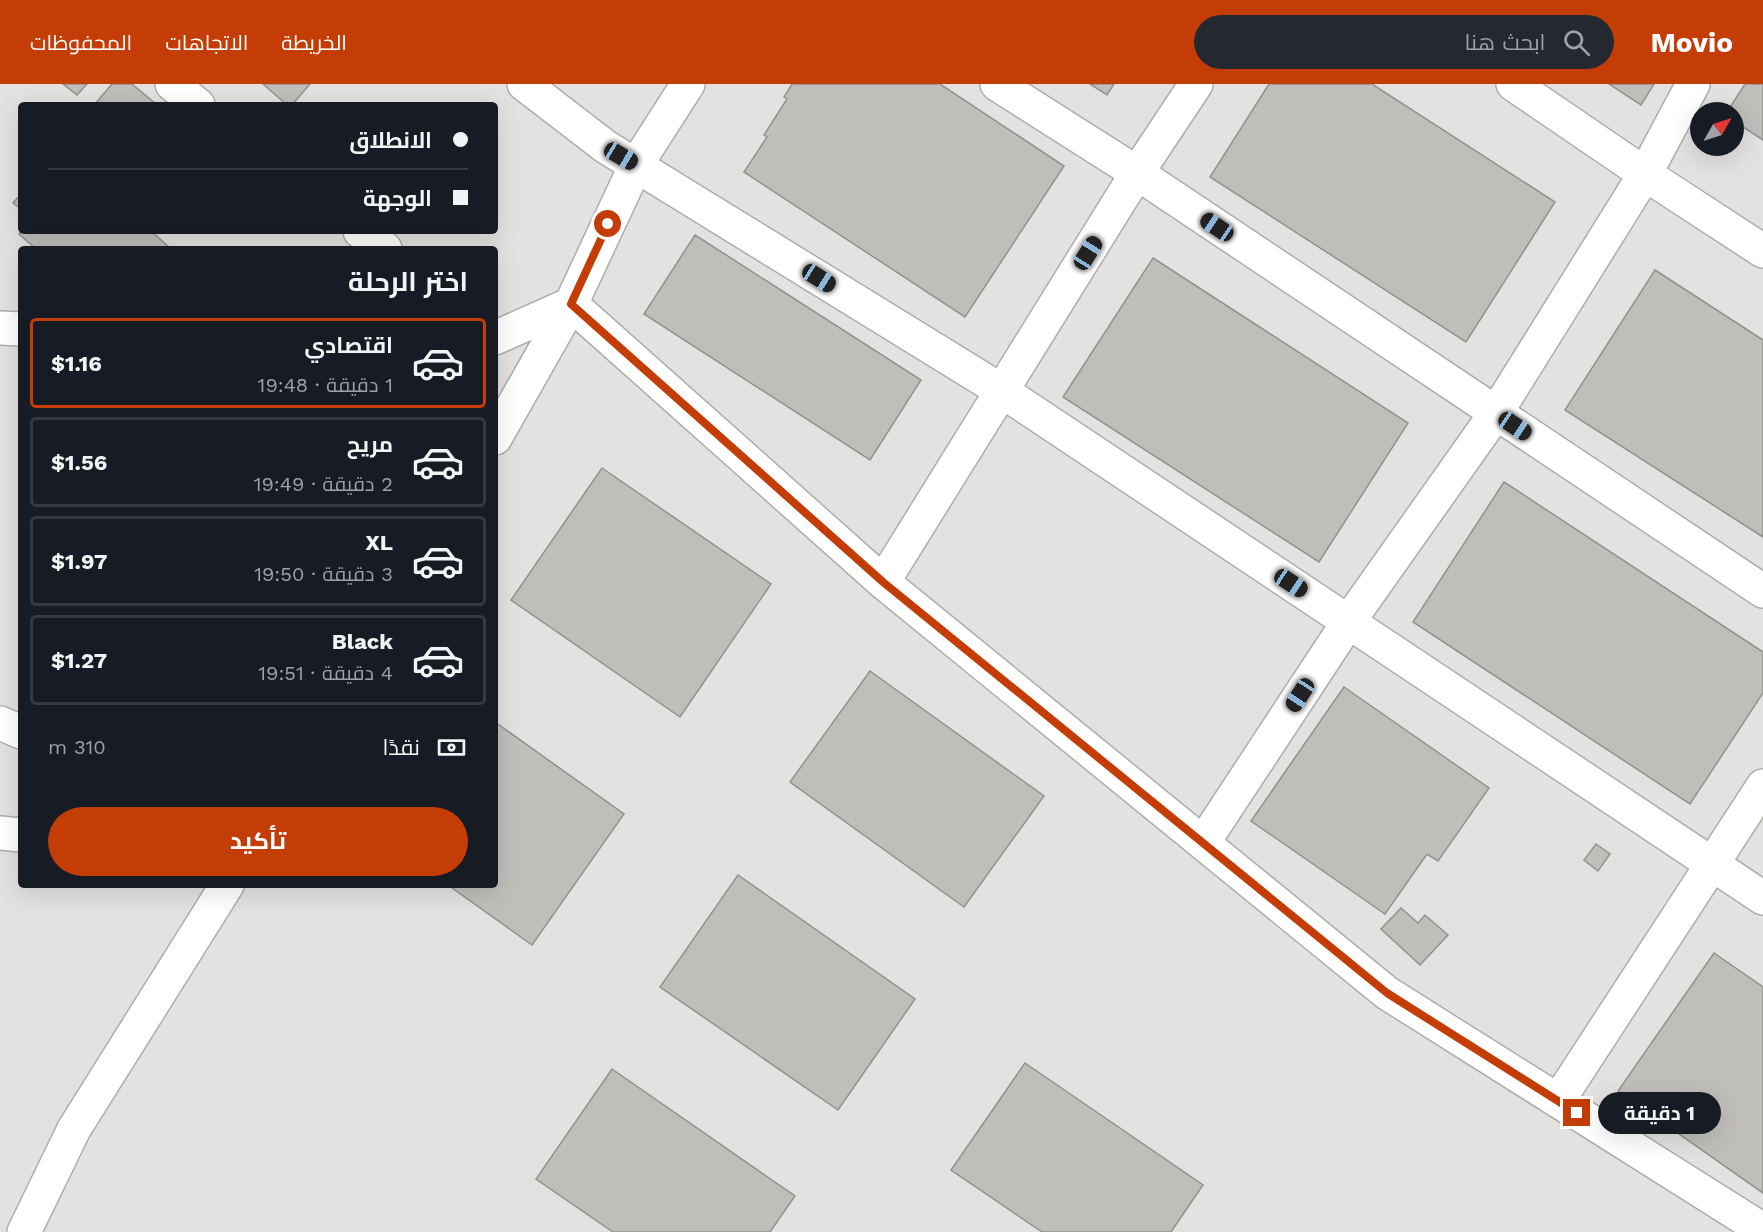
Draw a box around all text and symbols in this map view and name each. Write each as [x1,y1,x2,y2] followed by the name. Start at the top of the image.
[1194,15,1614,69] search box
[1560,26,1593,59] icon: search
[1650,26,1733,59] text: Movio
[30,30,132,55] text: المحفوظات
[165,30,248,55] text: الاتجاهات
[281,30,347,55] text: الخريطة
[1464,30,1545,55] text: ابحث هنا
[1690,102,1744,156] north arrow
[1690,102,1744,156] map controls
[349,128,432,153] text: الانطلاق
[601,139,641,173] car
[363,186,432,211] text: الوجهة
[1197,209,1237,245] car
[594,210,621,237] route start
[1071,233,1105,273] car
[799,261,839,295] car
[348,266,468,298] text: اختر الرحلة
[304,333,393,358] text: اقتصادي
[411,336,465,390] icon: car
[51,351,102,376] text: $1.16
[258,373,393,397] text: 1 دقيقة · 19:48
[1495,408,1535,444] car
[347,432,393,457] text: مريح
[411,435,465,489] icon: car
[51,450,107,475] text: $1.56
[254,472,393,496] text: 2 دقيقة · 19:49
[365,530,393,555] text: XL
[411,534,465,588] icon: car
[51,549,107,574] text: $1.97
[254,562,393,586] text: 3 دقيقة · 19:50
[1271,566,1311,600] car
[332,629,393,654] text: Black
[411,633,465,687] icon: car
[51,648,107,673] text: $1.27
[258,661,393,685] text: 4 دقيقة · 19:51
[1283,675,1317,715] car
[435,731,468,764] icon: cash
[48,735,106,759] text: 310 m
[382,735,420,760] text: نقدًا
[48,807,468,876] button: تأكيد
[1598,1092,1721,1134] callout: 1 دقيقة
[1563,1099,1590,1126] route end
[1624,1101,1695,1125] text: 1 دقيقة

